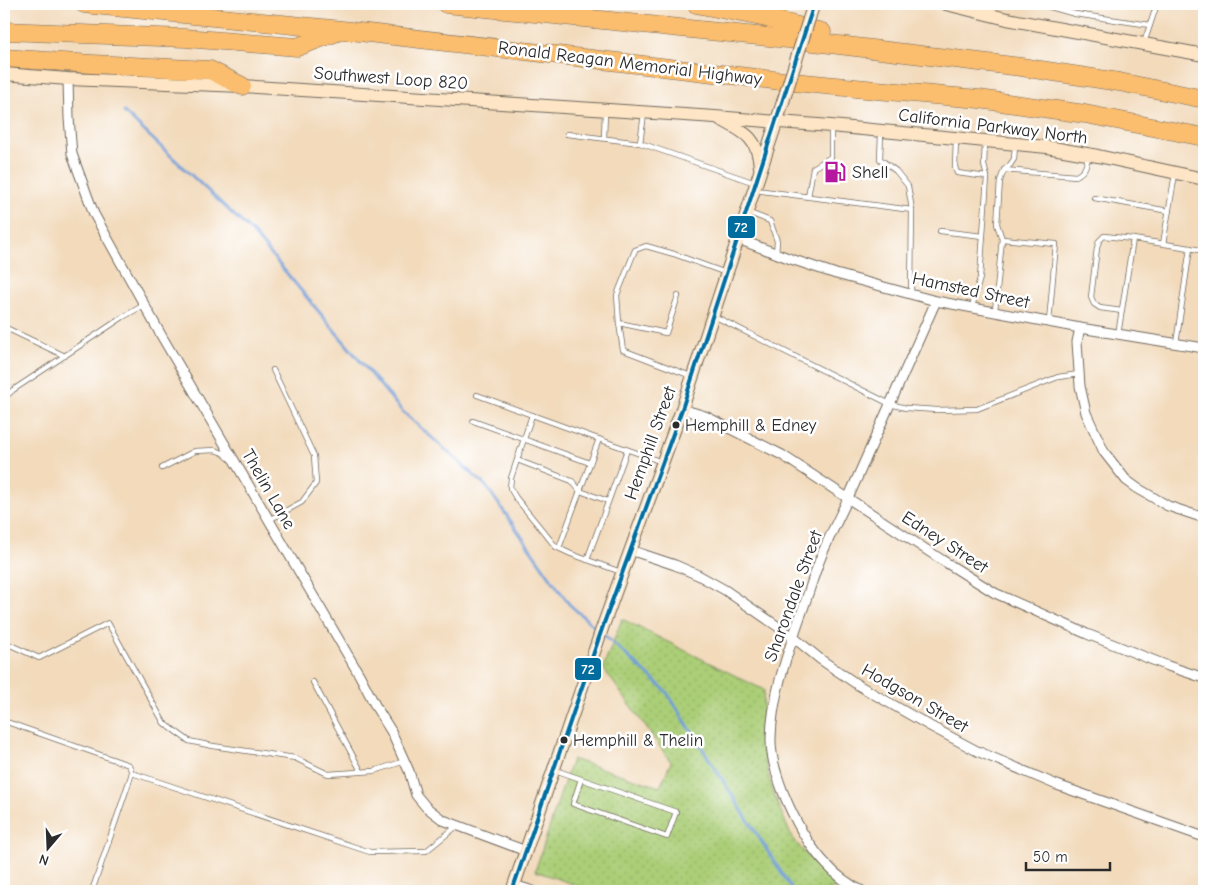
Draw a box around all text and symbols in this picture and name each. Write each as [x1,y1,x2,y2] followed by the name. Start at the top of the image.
[497,37,764,90] street label: Ronald Reagan Memorial Highway
[313,63,469,94] street label: Southwest Loop 820
[897,104,1089,149] street label: California Parkway North
[822,159,848,185] fuel station icon: Shell
[852,162,889,183] place label: Shell
[727,215,756,239] line badge: 72
[734,219,748,236] text: 72
[911,268,1032,313] street label: Hamsted Street
[620,383,681,503] street label: Hemphill Street
[685,416,817,435] place label: Hemphill & Edney
[671,420,681,430] marker: Hemphill & Edney
[237,445,300,533] street label: Thelin Lane
[898,507,992,579] street label: Edney Street
[760,527,827,665] street label: Sharondale Street
[574,657,602,681] line badge: 72
[858,659,973,738] street label: Hodgson Street
[581,661,595,678] text: 72
[573,731,703,750] place label: Hemphill & Thelin
[559,735,569,745] marker: Hemphill & Thelin
[22,822,72,872] north arrow
[1026,840,1109,872] scale bar
[1033,848,1068,866] text: 50 m
[37,850,51,869] text: N

